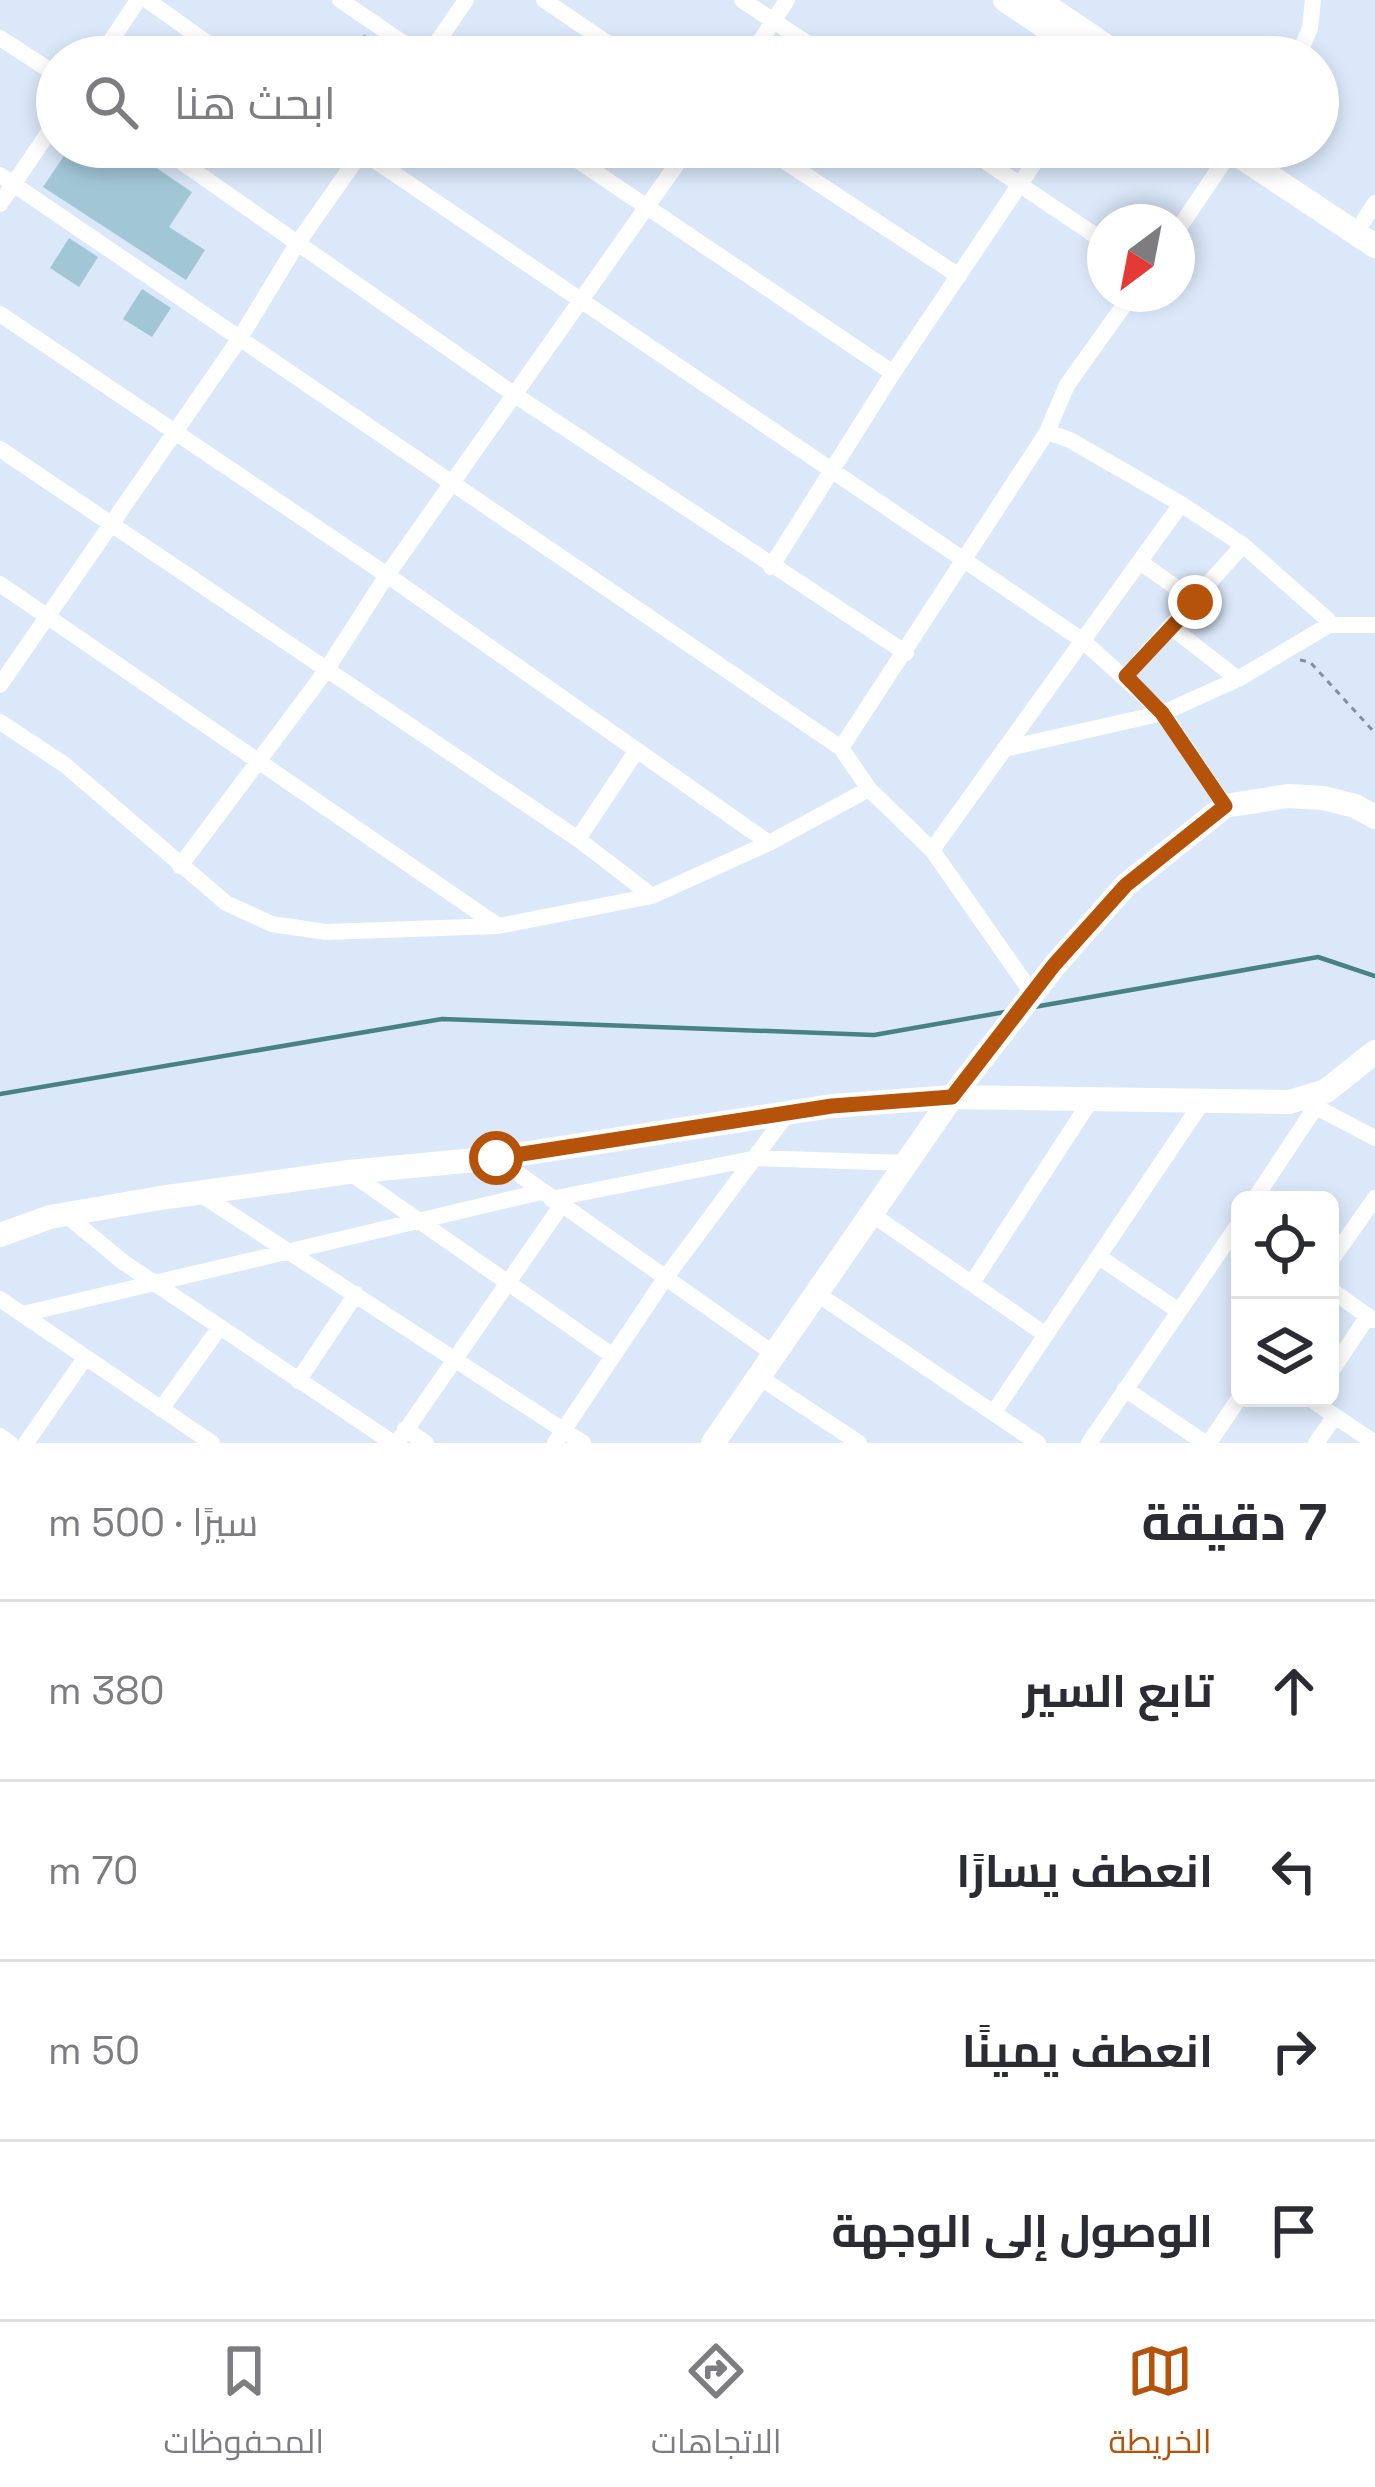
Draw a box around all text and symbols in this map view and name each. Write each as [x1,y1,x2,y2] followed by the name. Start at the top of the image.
[36,36,1339,168] search box
[78,69,144,135] icon: search
[174,75,336,132] text: ابحث هنا
[1087,204,1195,312] north arrow
[1168,575,1222,629] route end
[469,1131,523,1185] route start
[1231,1191,1339,1407] map controls
[1231,1191,1339,1299] button: locate
[1231,1299,1339,1407] button: layers
[1142,1490,1327,1555] text: 7 دقيقة
[48,1498,258,1547] text: سيرًا · 500 m
[1261,1658,1327,1724] icon: ahead
[1023,1663,1213,1720] text: تابع السير
[48,1666,164,1715] text: 380 m
[1261,1838,1327,1904] icon: left
[956,1843,1213,1900] text: انعطف يسارًا
[48,1846,138,1895] text: 70 m
[1261,2018,1327,2084] icon: right
[962,2023,1213,2080] text: انعطف يمينًا
[48,2026,140,2075] text: 50 m
[1261,2198,1327,2264] icon: arrive
[832,2203,1213,2260] text: الوصول إلى الوجهة
[163,2338,324,2472] tab: المحفوظات
[651,2338,782,2472] tab: الاتجاهات
[1109,2338,1212,2472] tab: الخريطة

